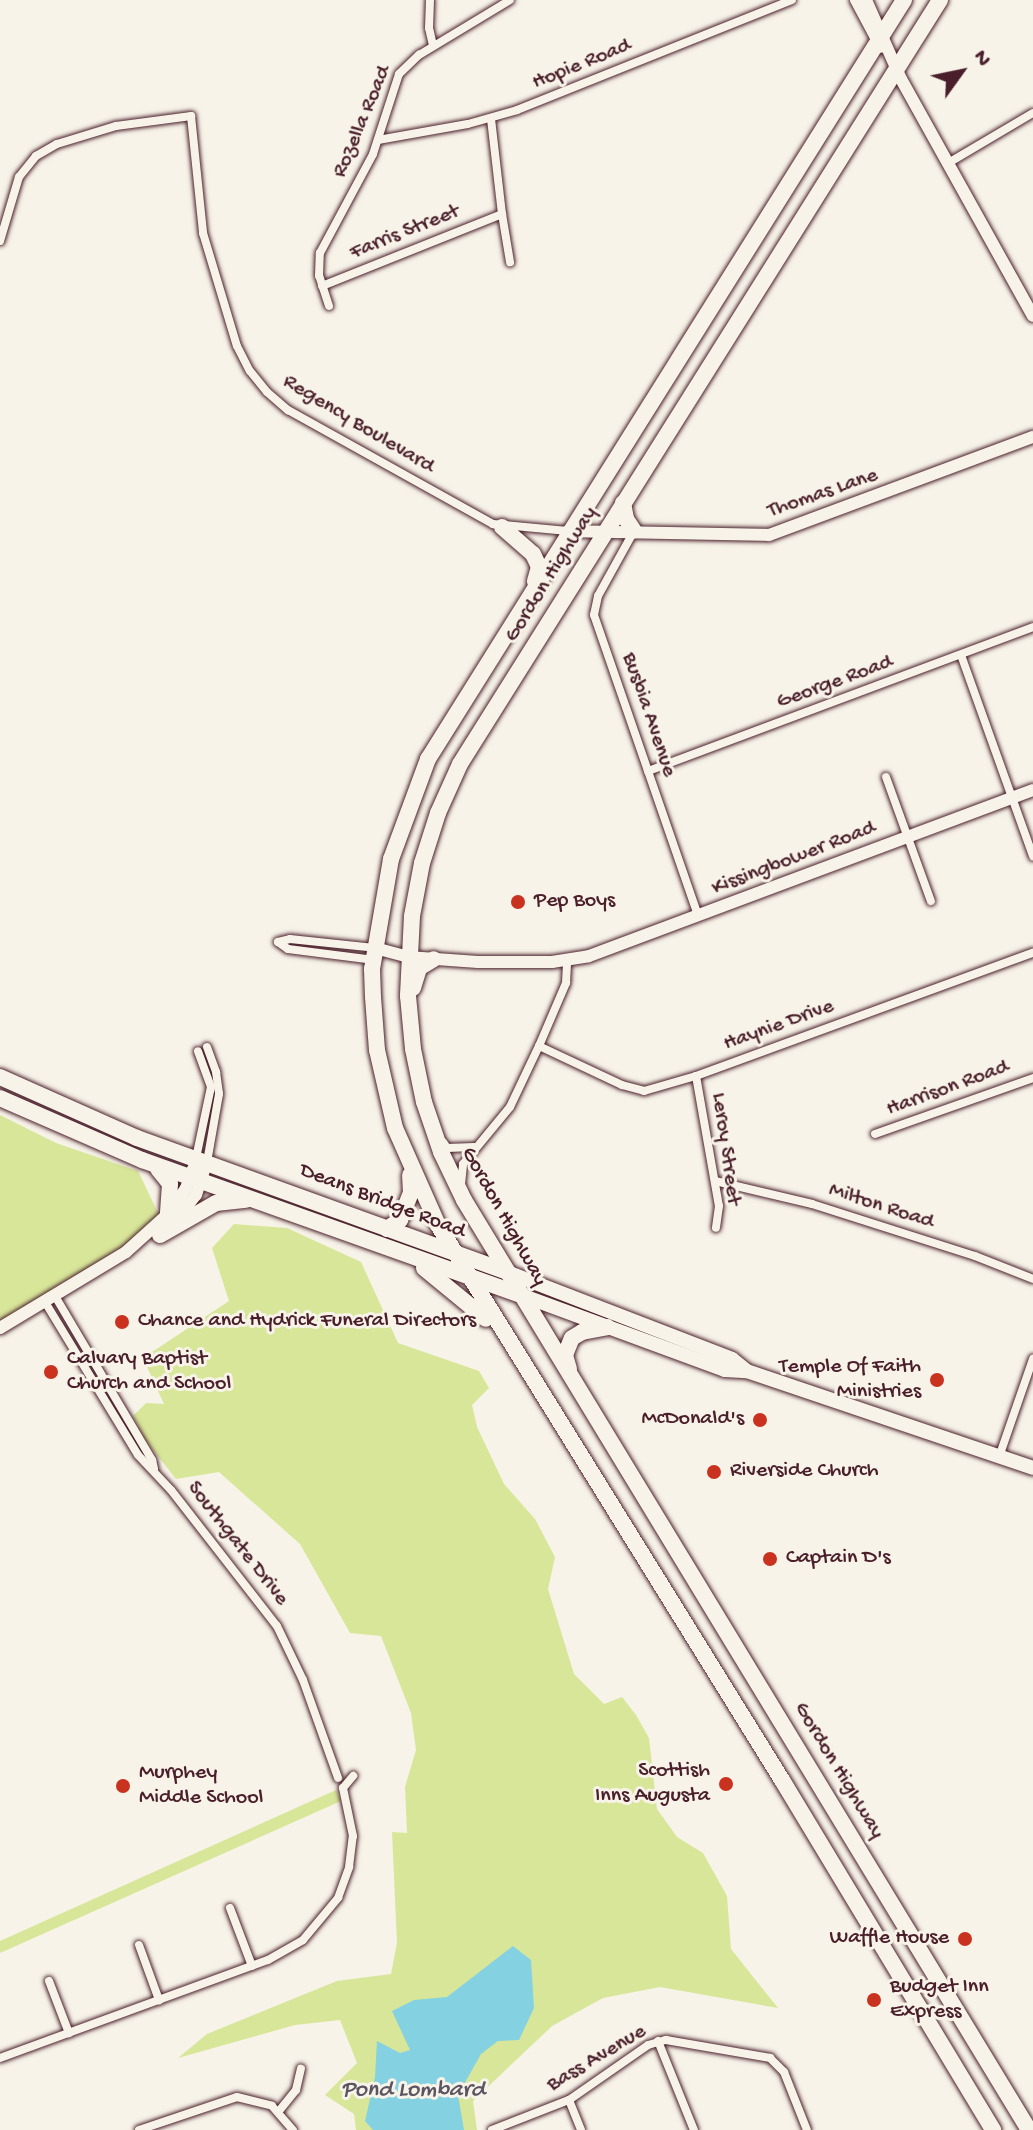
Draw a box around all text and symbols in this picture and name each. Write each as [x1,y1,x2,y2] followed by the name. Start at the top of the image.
[921,32,1001,112] north arrow
[529,33,635,97] street label: Hopie Road
[966,46,996,72] text: N
[328,62,398,182] street label: Rozella Road
[346,199,464,267] street label: Farris Street
[277,369,439,481] street label: Regency Boulevard
[764,463,882,525] street label: Thomas Lane
[500,502,604,648] street label: Gordon Highway
[614,649,682,781] street label: Busbia Avenue
[773,650,897,716] street label: George Road
[708,816,880,902] street label: Kissingbower Road
[534,889,615,915] place label: Pep Boys
[509,893,527,911] marker: Pep Boys
[720,994,838,1058] street label: Haynie Drive
[883,1055,1013,1123] street label: Harrison Road
[704,1091,746,1207] street label: Leroy Street
[454,1143,552,1291] street label: Gordon Highway
[295,1158,469,1246] street label: Deans Bridge Road
[825,1178,937,1236] street label: Milton Road
[138,1309,476,1335] place label: Chance and Hydrick Funeral Directors
[113,1313,131,1331] marker: Chance and Hydrick Funeral Directors
[67,1346,231,1398] place label: Calvary Baptist Church and School
[779,1354,921,1406] place label: Temple Of Faith Ministries
[42,1363,60,1381] marker: Calvary Baptist Church and School
[928,1371,946,1389] marker: Temple Of Faith Ministries
[641,1407,744,1433] place label: McDonald's
[751,1411,769,1429] marker: McDonald's
[730,1459,879,1485] place label: Riverside Church
[705,1463,723,1481] marker: Riverside Church
[180,1476,294,1612] street label: Southgate Drive
[786,1546,891,1572] place label: Captain D's
[761,1550,779,1568] marker: Captain D's
[787,1698,889,1844] street label: Gordon Highway
[595,1758,710,1810] place label: Scottish Inns Augusta
[139,1760,263,1812] place label: Murphey Middle School
[717,1775,735,1793] marker: Scottish Inns Augusta
[114,1777,132,1795] marker: Murphey Middle School
[829,1926,949,1952] place label: Waffle House
[956,1930,974,1948] marker: Waffle House
[890,1974,989,2026] place label: Budget Inn Express
[865,1991,883,2009] marker: Budget Inn Express
[543,2019,651,2099] street label: Bass Avenue
[341,2077,485,2105] water label: Pond Lombard

